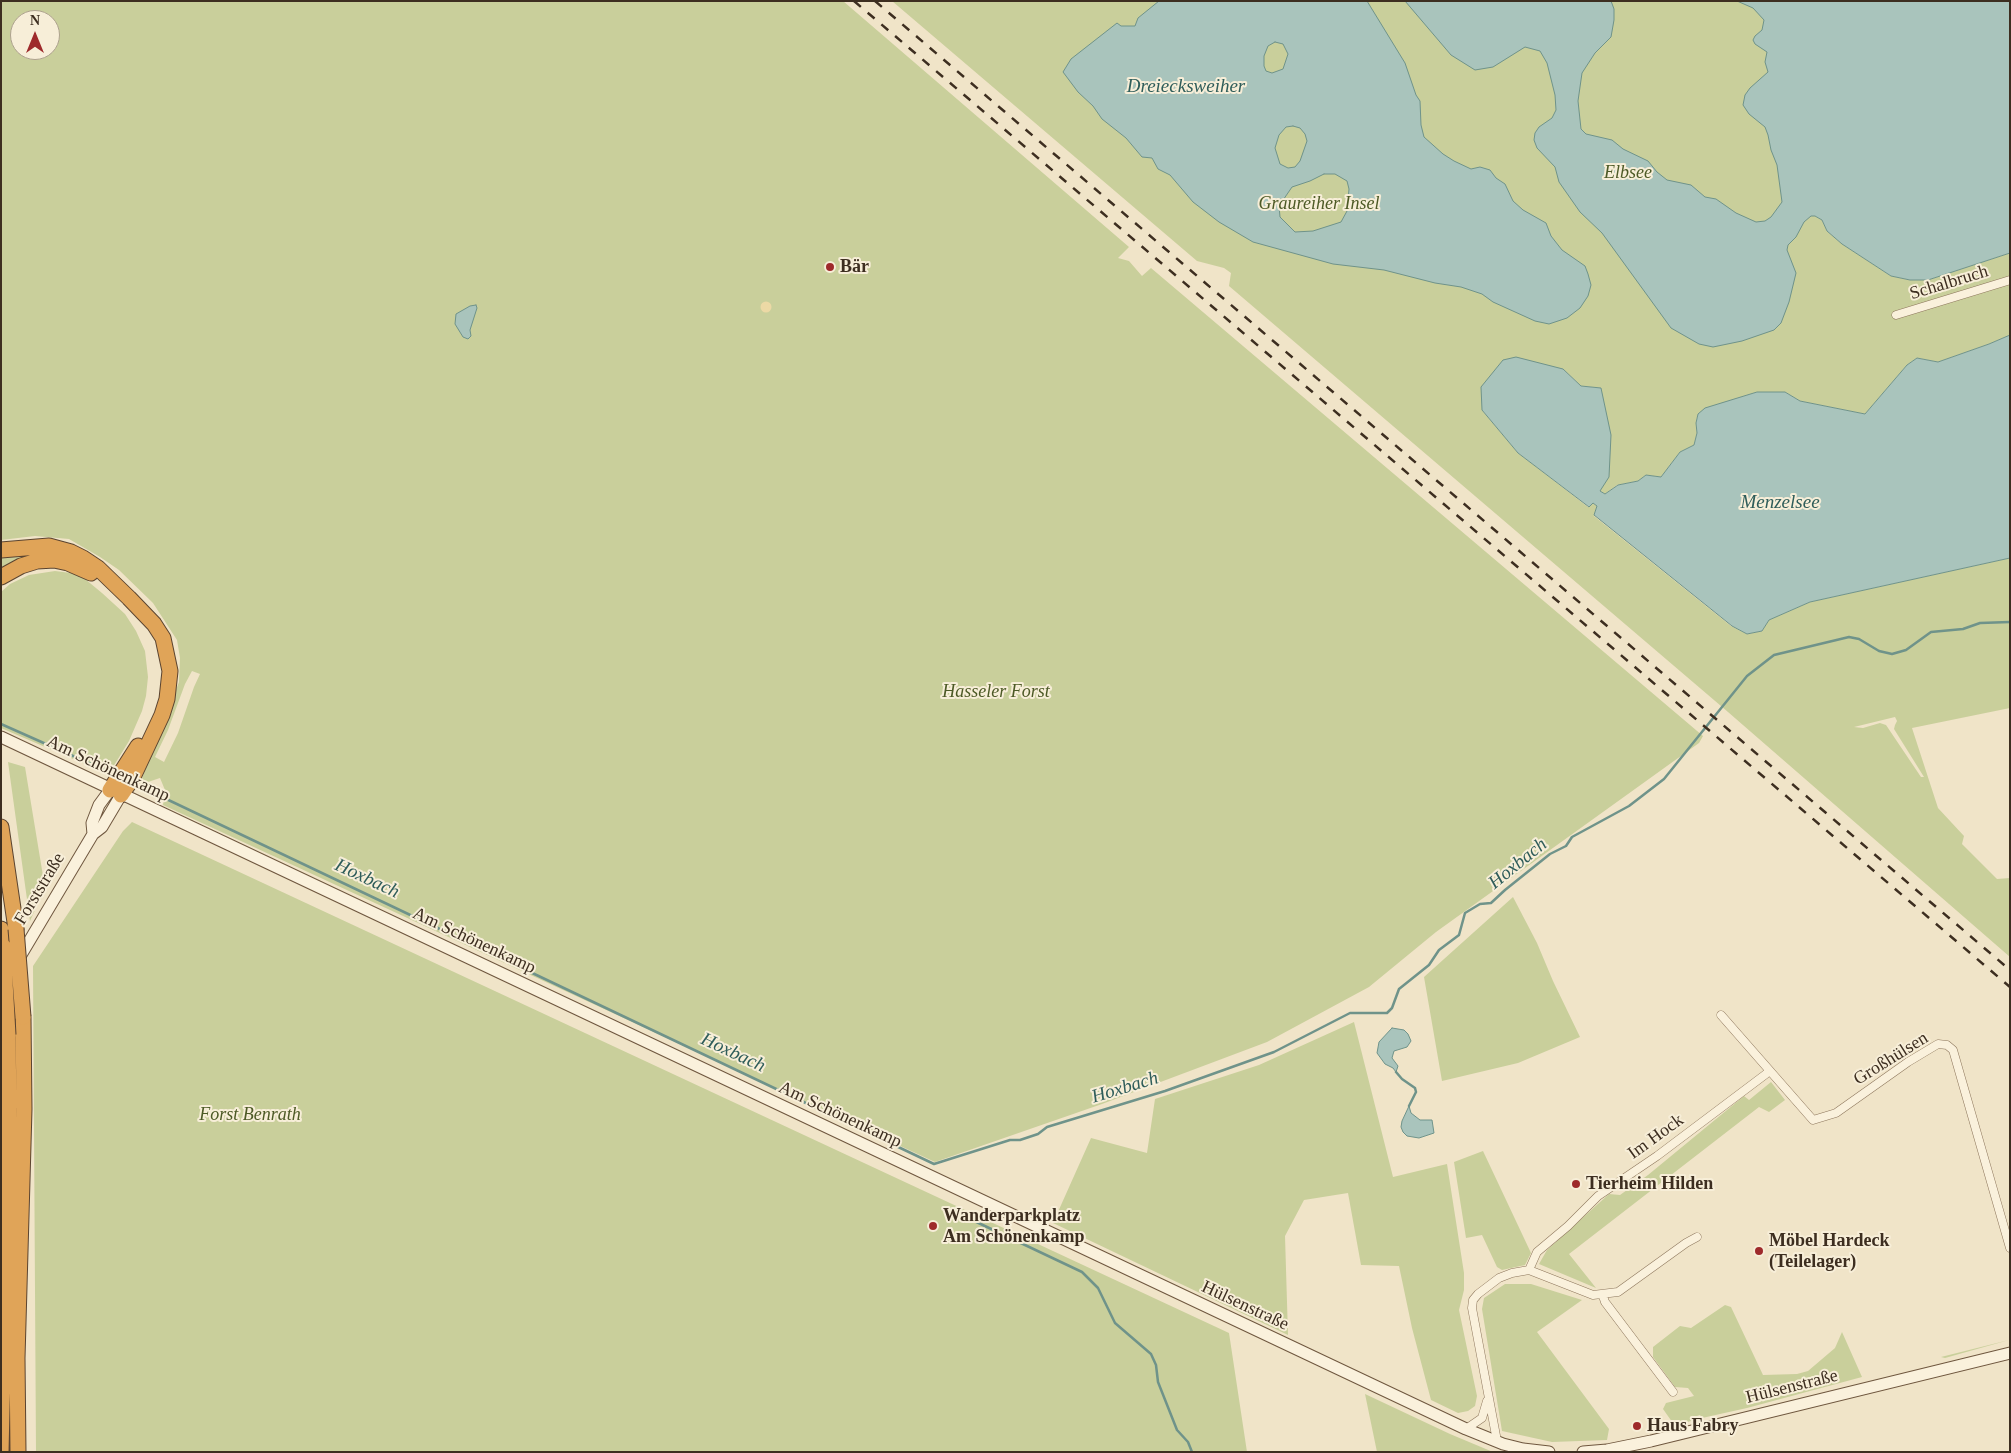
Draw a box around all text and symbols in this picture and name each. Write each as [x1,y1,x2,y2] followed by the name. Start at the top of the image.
[10,10,60,60] north arrow
[30,13,40,28] text: N
[1127,76,1245,98] water label: Dreiecksweiher
[1604,162,1652,184] park label: Elbsee
[1259,193,1379,215] park label: Graureiher Insel
[840,256,869,278] place label: Bär
[824,261,836,273] marker: Bär
[1907,261,1991,305] street label: Schalbruch
[1740,492,1820,514] water label: Menzelsee
[942,681,1050,703] park label: Hasseler Forst
[43,731,173,807] street label: Am Schönenkamp
[1484,834,1552,894] water label: Hoxbach
[10,849,70,929] street label: Forststraße
[331,854,403,904] water label: Hoxbach
[409,903,539,979] street label: Am Schönenkamp
[697,1028,769,1078] water label: Hoxbach
[1850,1028,1932,1090] street label: Großhülsen
[1089,1067,1161,1109] water label: Hoxbach
[775,1077,905,1153] street label: Am Schönenkamp
[199,1104,301,1126] park label: Forst Benrath
[1624,1110,1688,1164] street label: Im Hock
[1586,1173,1713,1195] place label: Tierheim Hilden
[1570,1178,1582,1190] marker: Tierheim Hilden
[943,1205,1085,1248] place label: Wanderparkplatz Am Schönenkamp
[927,1220,939,1232] marker: Wanderparkplatz Am Schönenkamp
[1769,1230,1889,1272] place label: Möbel Hardeck (Teilelager)
[1753,1245,1765,1257] marker: Möbel Hardeck (Teilelager)
[1198,1276,1292,1336] street label: Hülsenstraße
[1744,1365,1840,1409] street label: Hülsenstraße
[1647,1415,1739,1437] place label: Haus Fabry
[1631,1420,1643,1432] marker: Haus Fabry

